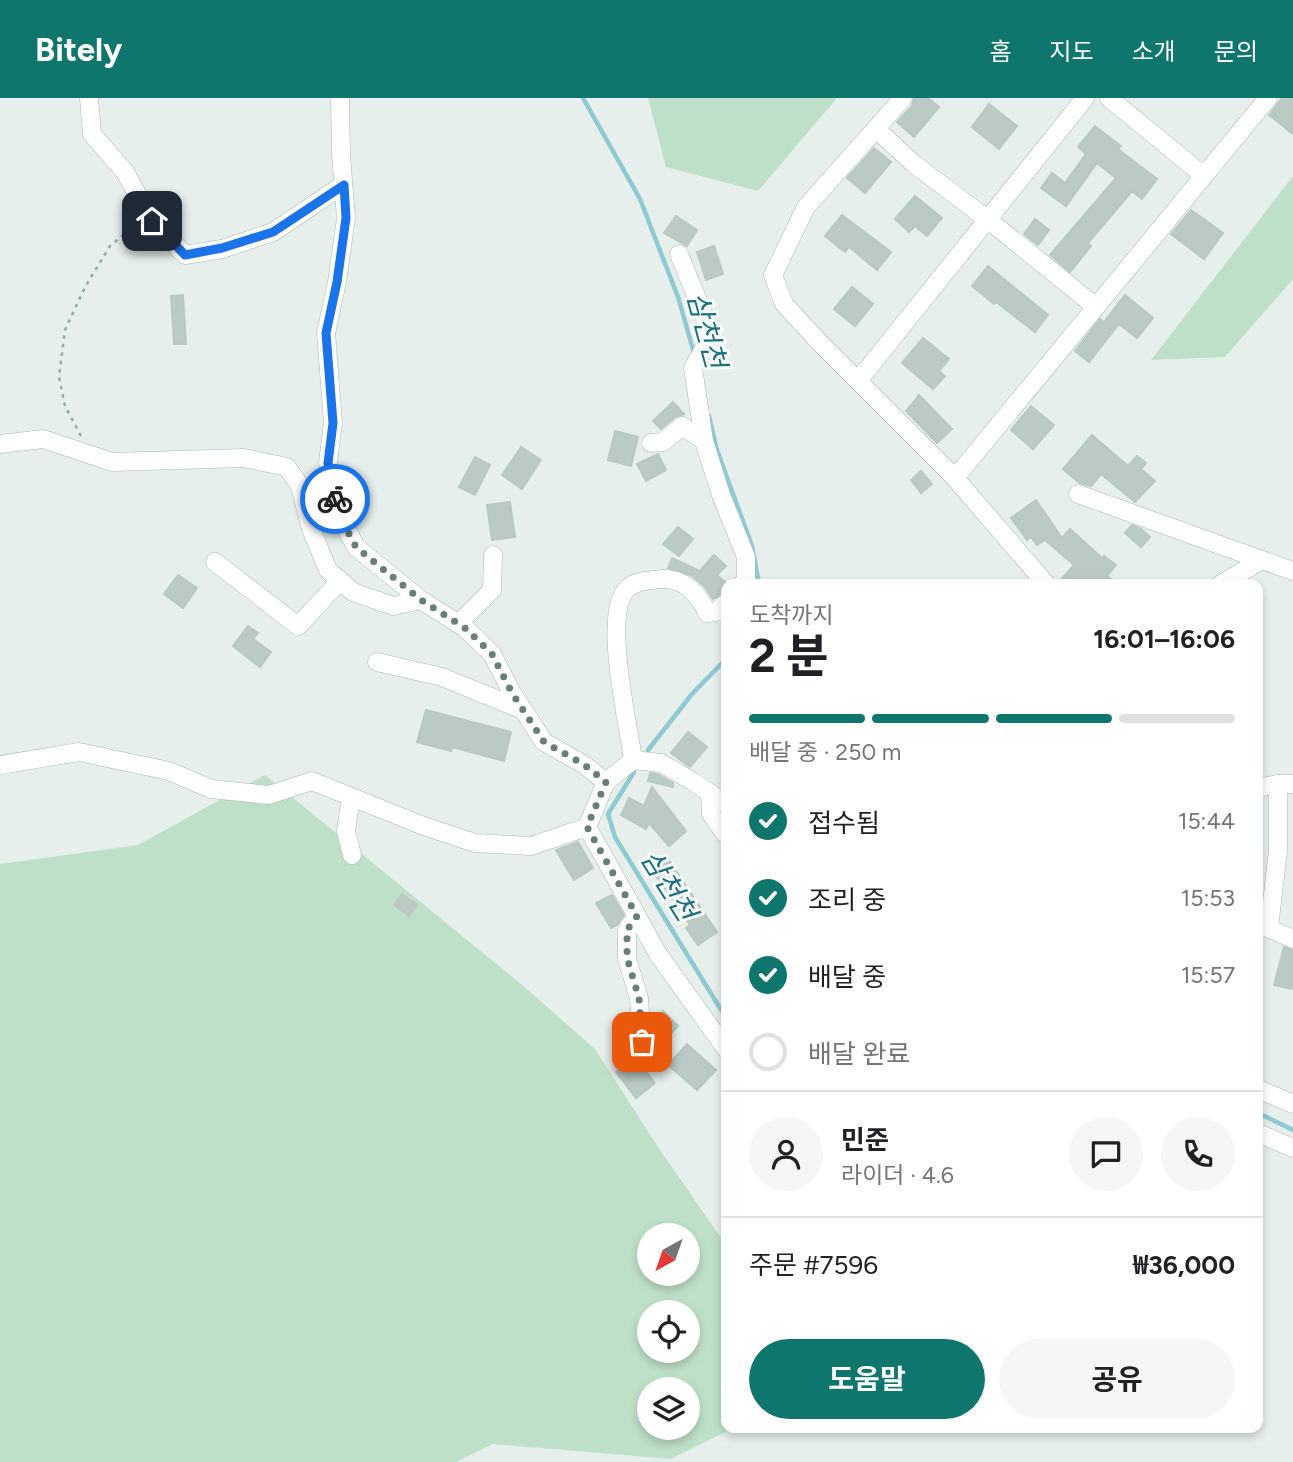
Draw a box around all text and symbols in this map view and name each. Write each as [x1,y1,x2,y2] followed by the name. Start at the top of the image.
[35,30,122,69] text: Bitely
[989,37,1011,66] text: 홈
[1049,37,1094,66] text: 지도
[1132,37,1176,66] text: 소개
[1214,37,1258,66] text: 문의
[122,191,182,251] pin
[133,202,171,240] icon: home
[681,288,734,375] water label: 삼천천
[300,464,370,534] courier
[316,480,354,518] icon: bike
[749,601,834,629] text: 도착까지
[1093,623,1235,655] text: 16:01–16:06
[749,628,829,684] text: 2 분
[749,738,901,766] text: 배달 중 · 250 m
[749,802,787,840] icon: check
[808,807,880,839] text: 접수됨
[1178,807,1235,835] text: 15:44
[634,843,706,930] water label: 삼천천
[749,879,787,917] icon: check
[808,884,886,916] text: 조리 중
[1181,884,1235,912] text: 15:53
[749,956,787,994] icon: check
[808,961,886,993] text: 배달 중
[1181,961,1235,989] text: 15:57
[612,1012,672,1072] pin
[623,1023,661,1061] icon: bag
[808,1038,910,1070] text: 배달 완료
[749,1117,823,1191] button: person
[1069,1117,1143,1191] button: chat
[1161,1117,1235,1191] button: phone
[841,1124,889,1156] text: 민준
[841,1161,954,1189] text: 라이더 · 4.6
[637,1223,700,1286] north arrow
[637,1223,700,1440] map controls
[749,1249,878,1281] text: 주문 #7596
[1133,1249,1235,1281] text: ₩36,000
[637,1300,700,1363] button: locate
[749,1339,985,1419] button: 도움말
[999,1339,1235,1419] button: 공유
[637,1377,700,1440] button: layers

